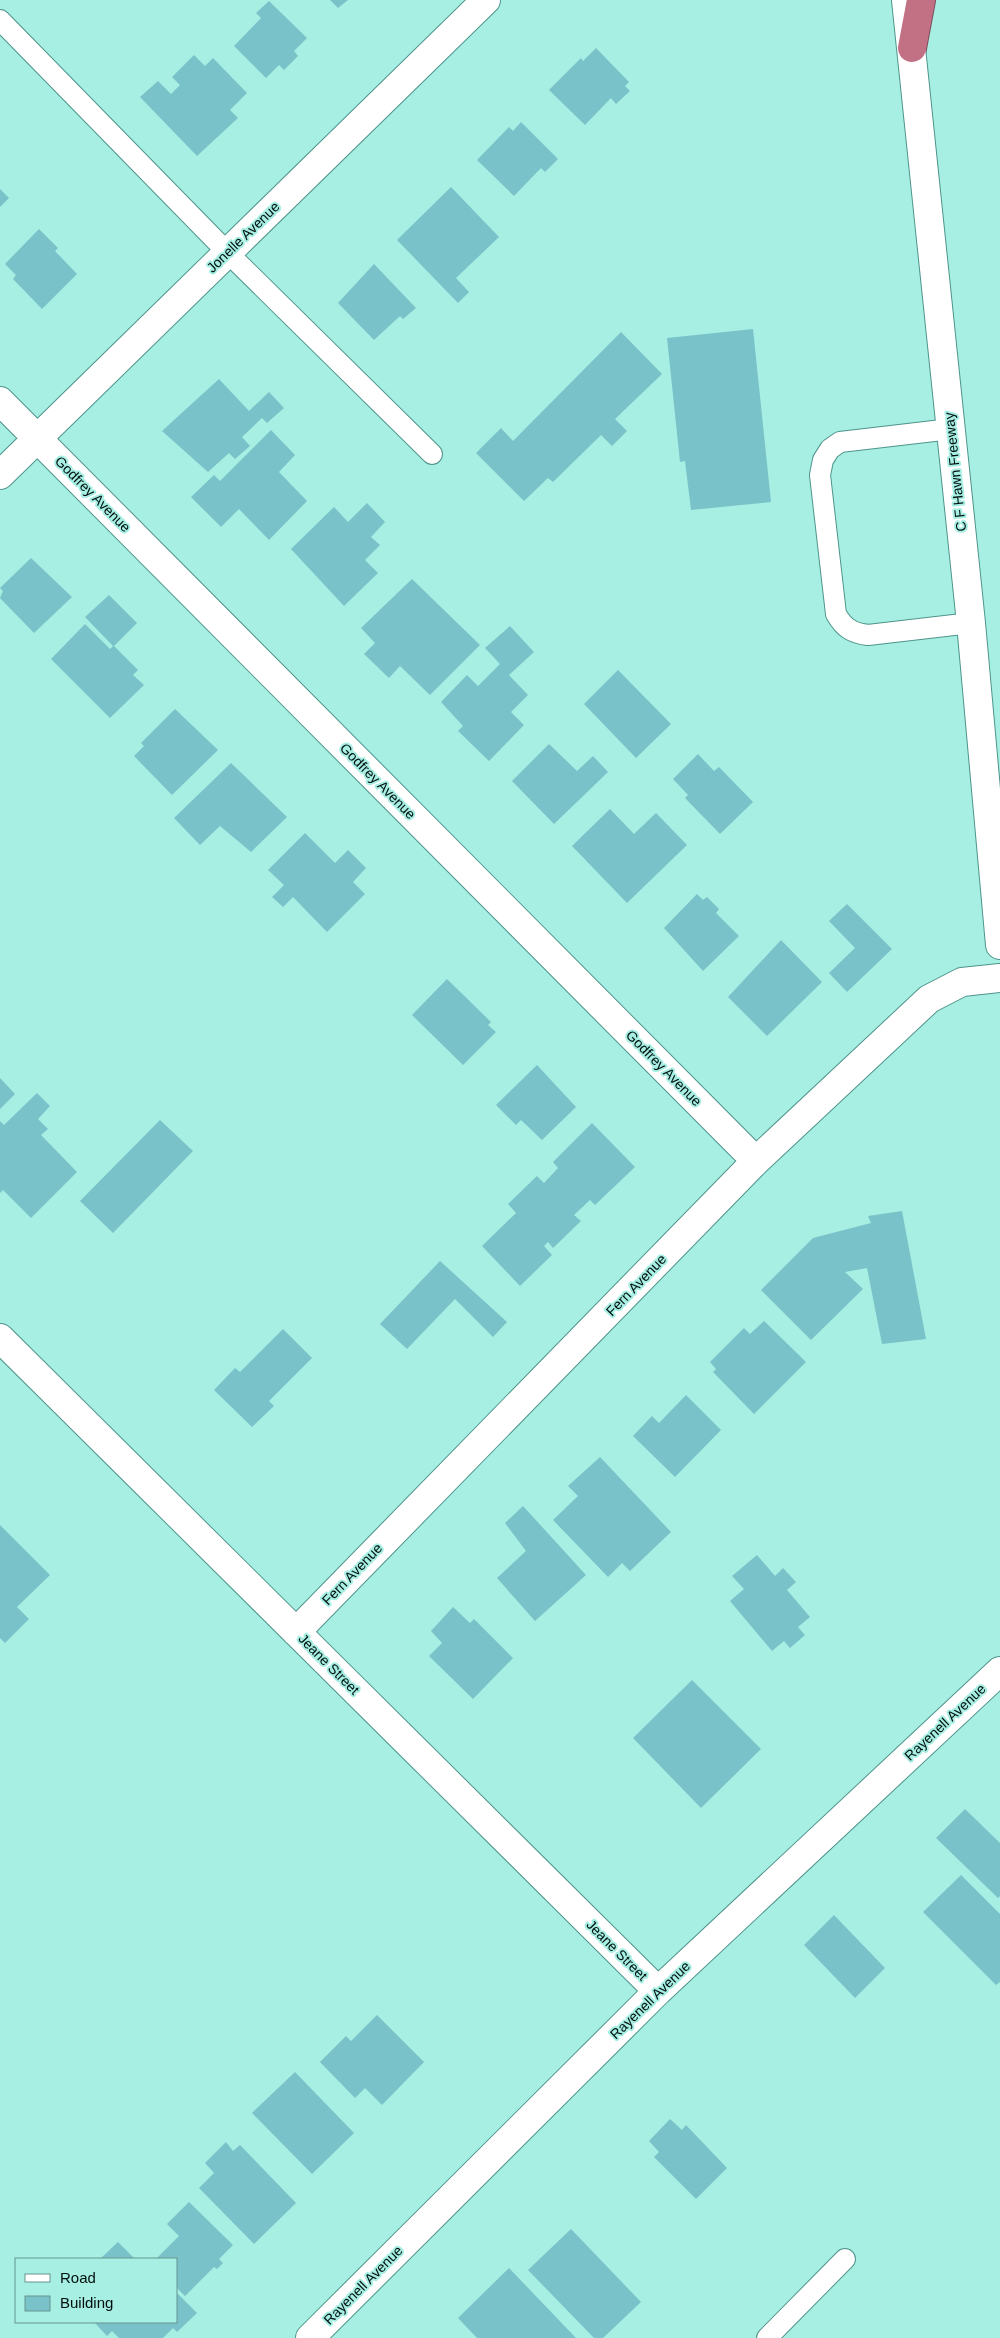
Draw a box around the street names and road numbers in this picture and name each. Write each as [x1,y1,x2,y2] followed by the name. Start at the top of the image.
[203,198,283,276] street label: Jonelle Avenue
[941,412,969,532] street label: C F Hawn Freeway
[52,453,134,535] street label: Godfrey Avenue
[337,740,419,822] street label: Godfrey Avenue
[623,1027,705,1109] street label: Godfrey Avenue
[603,1251,669,1319] street label: Fern Avenue
[319,1540,385,1608] street label: Fern Avenue
[295,1630,363,1698] street label: Jeane Street
[901,1680,989,1764] street label: Rayenell Avenue
[583,1916,651,1984] street label: Jeane Street
[607,1958,693,2042] street label: Rayenell Avenue
[320,2242,406,2328] street label: Rayenell Avenue

